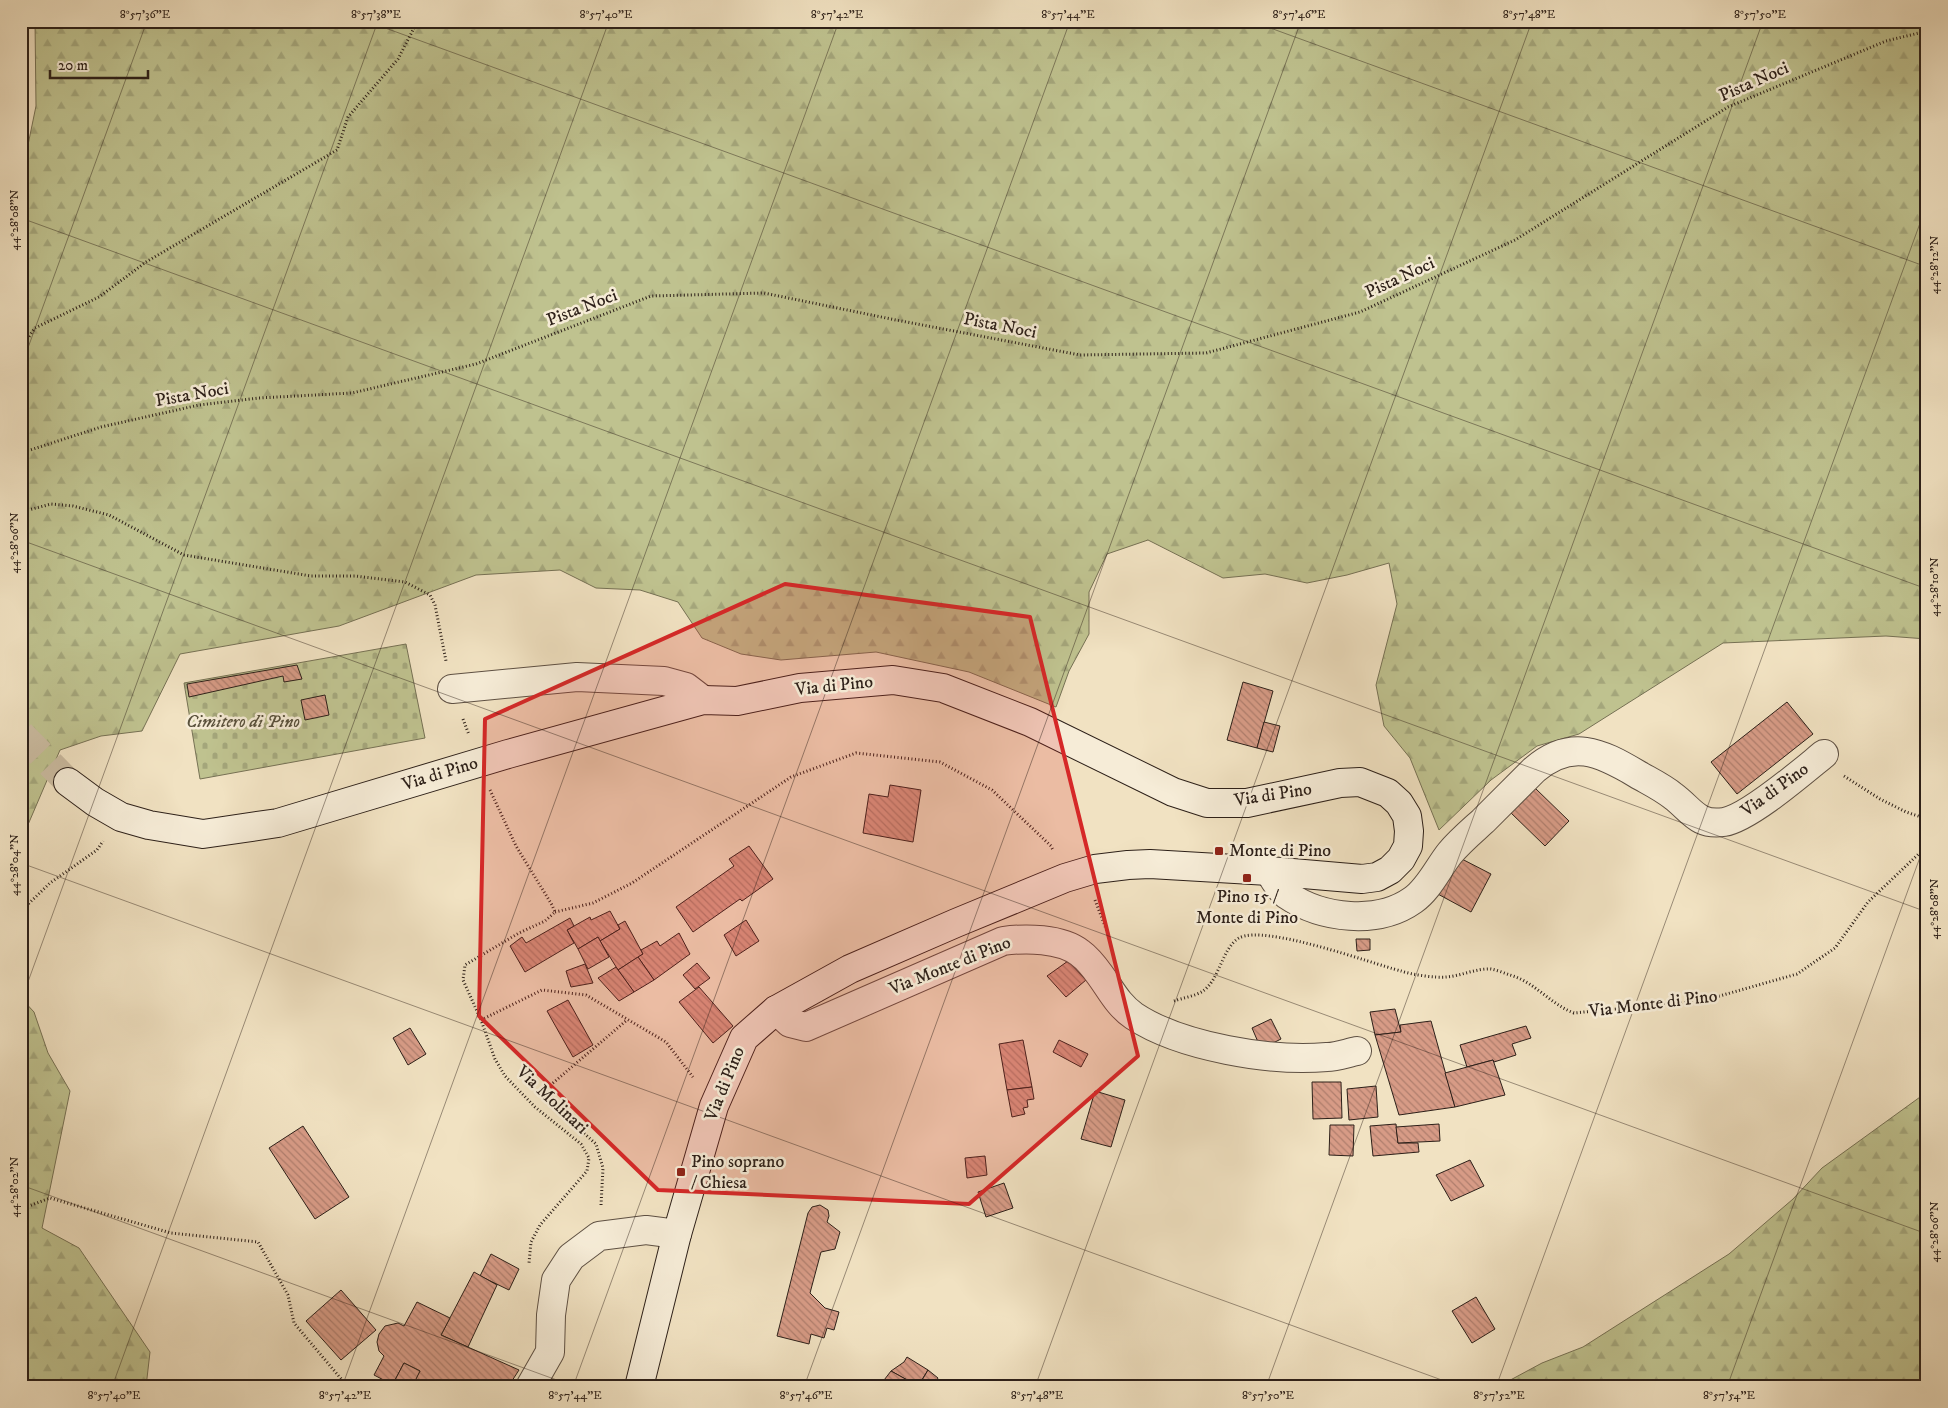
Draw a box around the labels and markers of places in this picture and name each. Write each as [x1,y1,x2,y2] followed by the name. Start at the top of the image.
[1229,840,1331,862] place label: Monte di Pino
[1213,845,1225,857] marker: Monte di Pino
[1241,872,1253,884] marker: Pino 15 / Monte di Pino
[1196,886,1298,929] place label: Pino 15 / Monte di Pino
[691,1151,784,1194] place label: Pino soprano / Chiesa
[675,1166,687,1178] marker: Pino soprano / Chiesa

